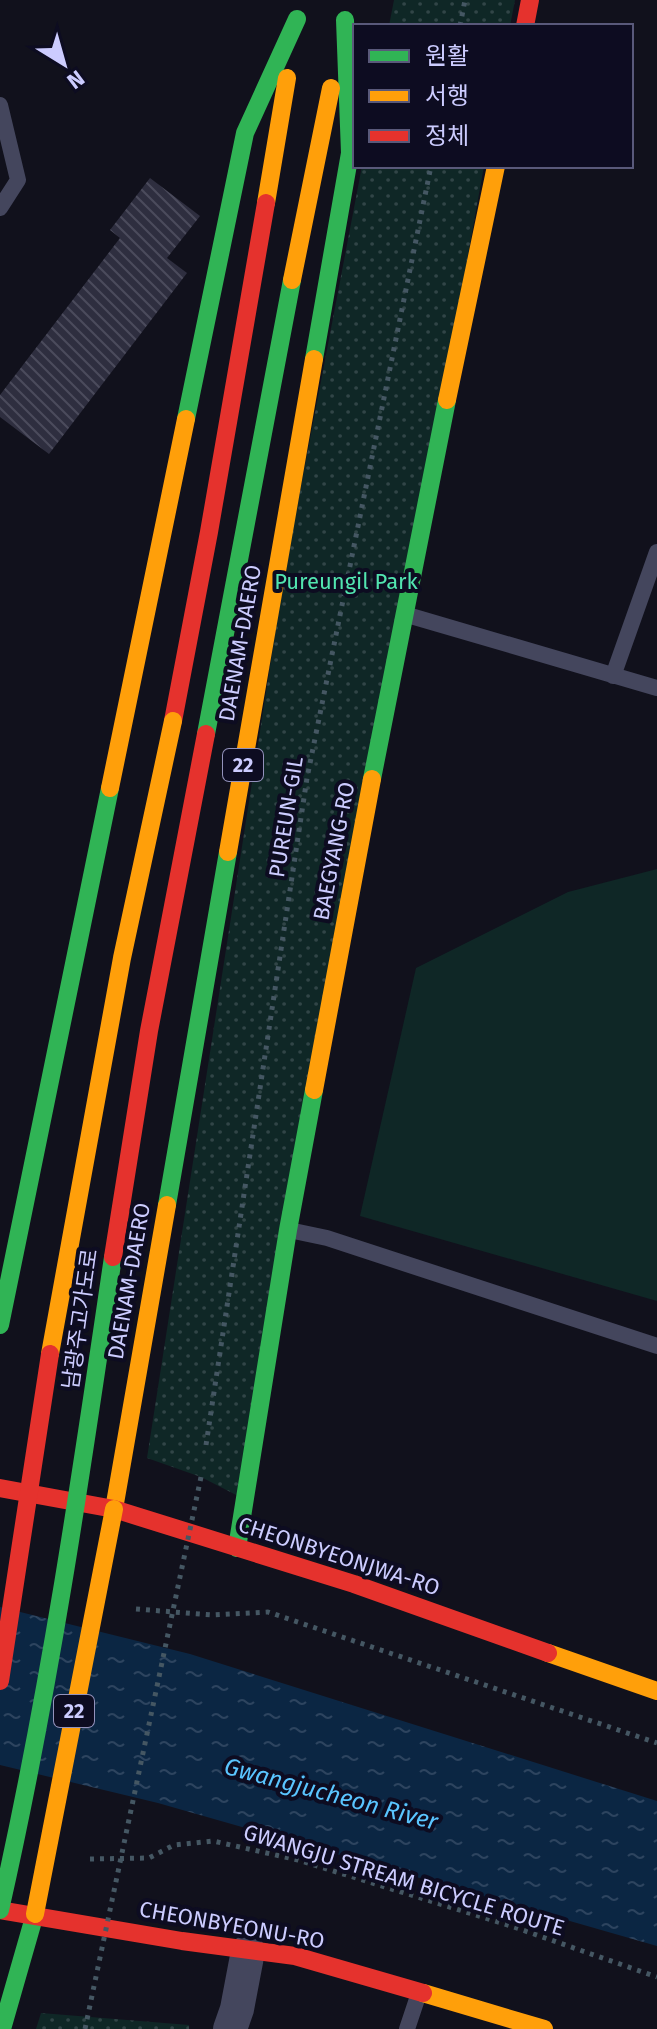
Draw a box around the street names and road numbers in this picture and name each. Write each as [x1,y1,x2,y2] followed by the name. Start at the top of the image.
[213,563,267,723] street label: DAENAM-DAERO
[223,749,263,781] road number: 22
[263,754,309,879] street label: PUREUN-GIL
[307,779,361,923] street label: BAEGYANG-RO
[102,1201,156,1361] street label: DAENAM-DAERO
[57,1247,103,1391] street label: 남광주고가도로
[235,1511,443,1601] street label: CHEONBYEONJWA-RO
[54,1695,94,1727] road number: 22
[240,1818,568,1942] street label: GWANGJU STREAM BICYCLE ROUTE
[137,1895,327,1955] street label: CHEONBYEONU-RO

